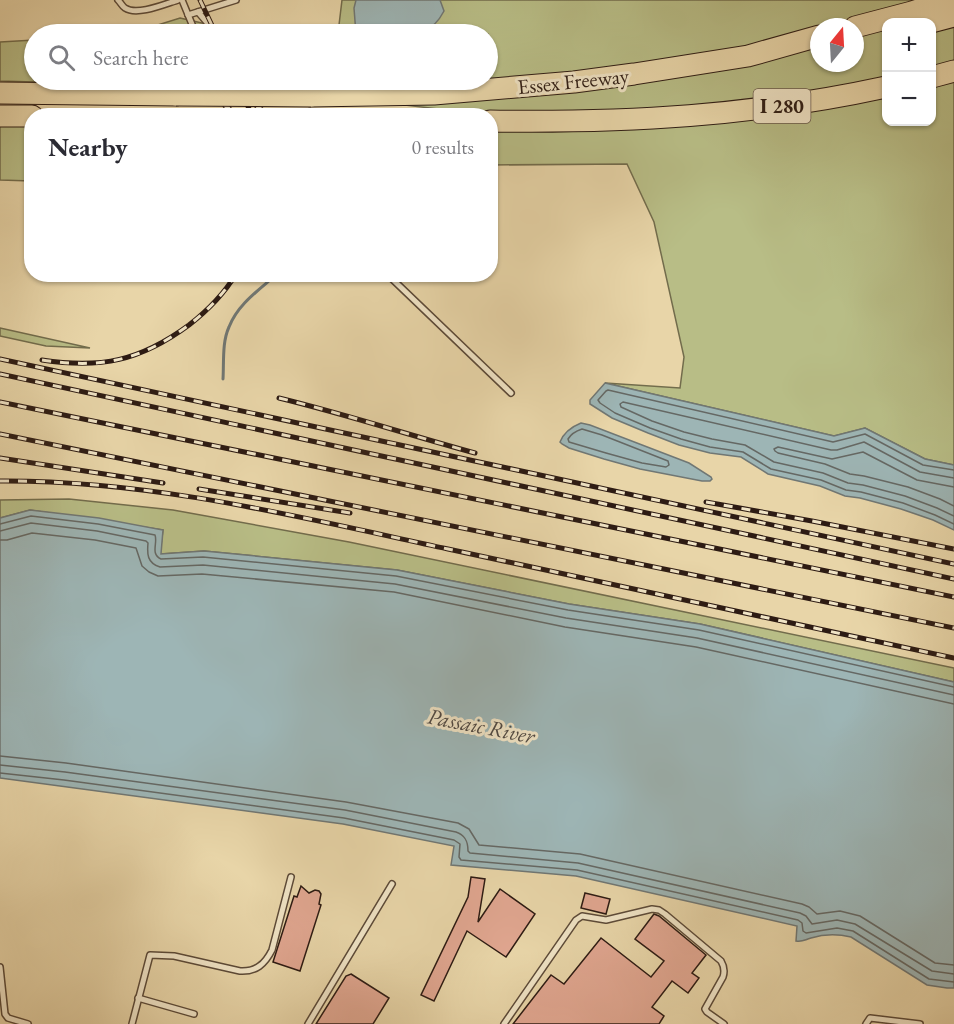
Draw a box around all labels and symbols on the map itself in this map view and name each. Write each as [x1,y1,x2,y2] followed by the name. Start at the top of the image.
[810,18,864,72] north arrow
[516,62,631,100] street label: Essex Freeway
[754,89,810,123] road number: I 280
[425,701,539,751] water label: Passaic River

